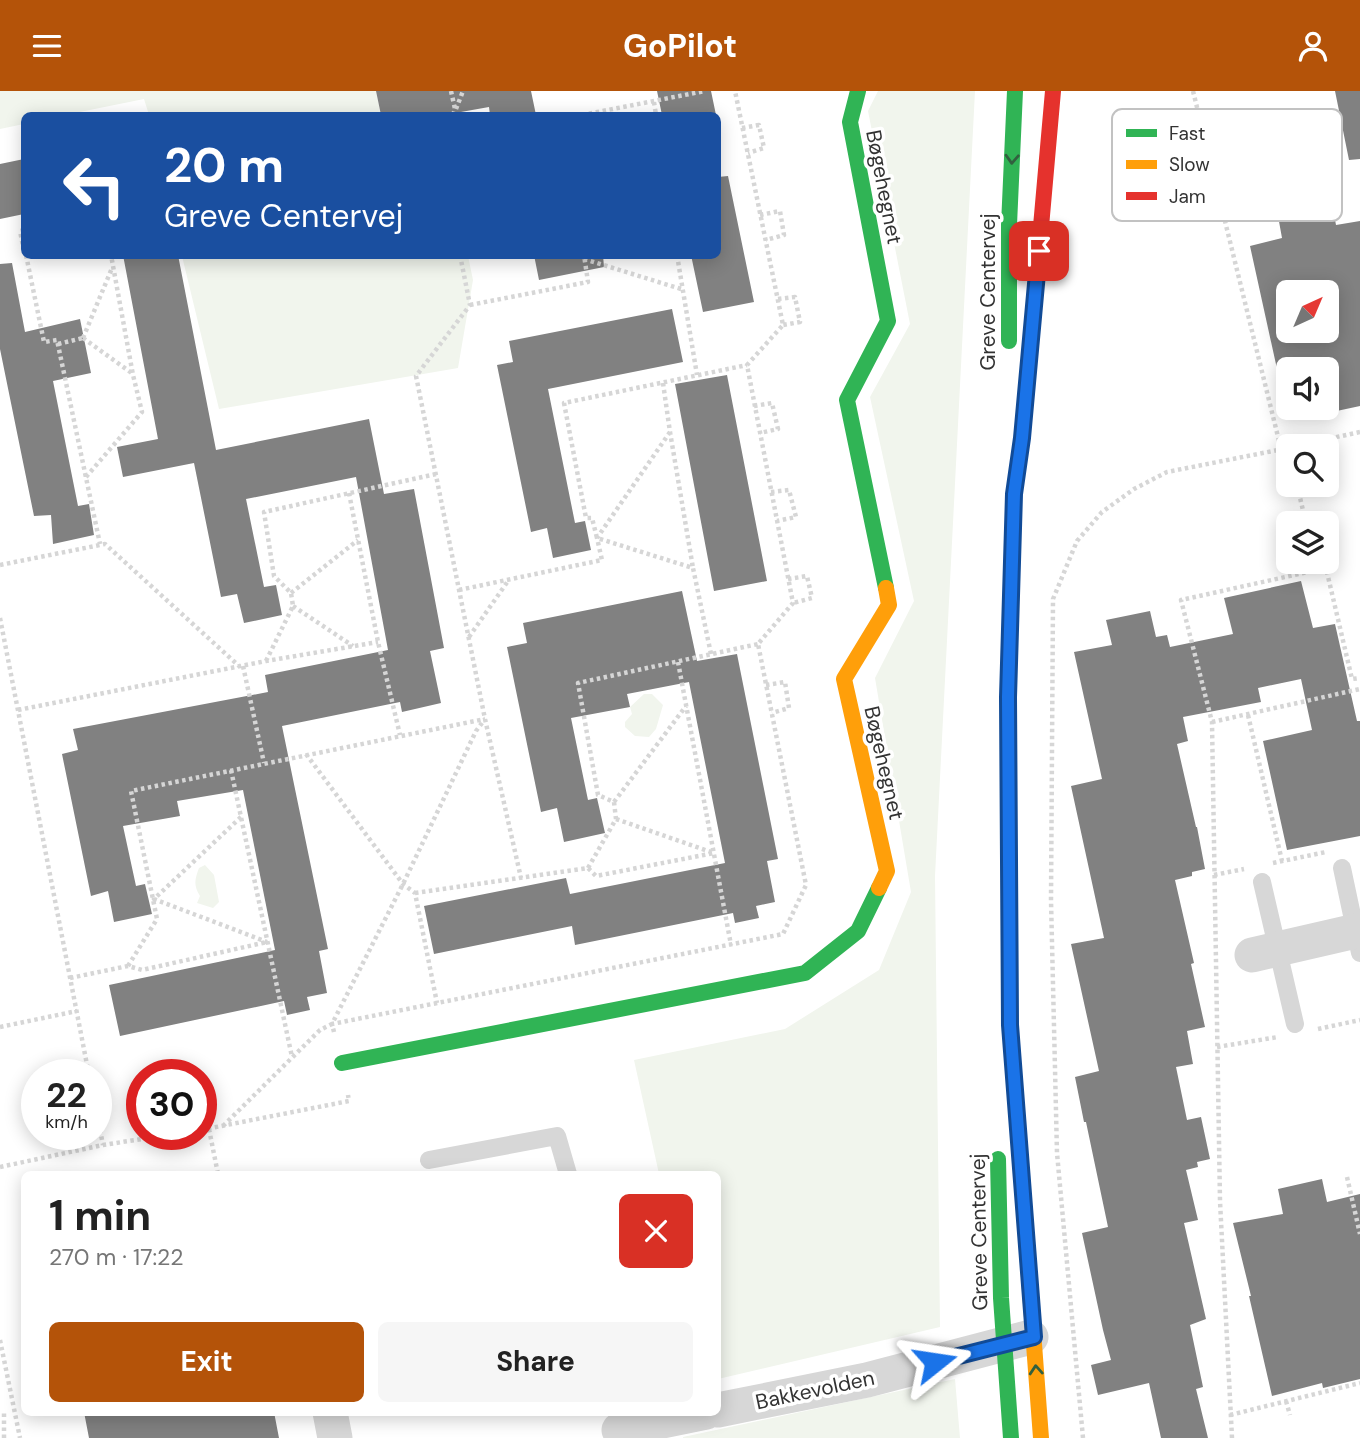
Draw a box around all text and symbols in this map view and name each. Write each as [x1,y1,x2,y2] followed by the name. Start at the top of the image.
[623,25,737,67] text: GoPilot
[28,27,66,65] icon: menu
[1294,27,1332,65] icon: person
[1112,109,1342,221] legend
[1169,121,1205,146] text: Fast
[859,127,909,247] street label: Bøgehegnet
[164,133,284,197] text: 20 m
[49,140,140,231] icon: left
[1169,152,1210,177] text: Slow
[1005,154,1020,165] one-way arrow
[1169,184,1206,209] text: Jam
[164,195,403,237] text: Greve Centervej
[974,213,1002,371] street label: Greve Centervej
[1009,221,1069,281] pin
[1020,232,1058,270] icon: arrive
[1276,280,1339,343] north arrow
[1276,280,1339,574] map controls
[1276,357,1339,420] button: sound
[1276,434,1339,497] button: search
[1276,511,1339,574] button: layers
[857,703,911,823] street label: Bøgehegnet
[126,1059,217,1150] speed limit sign: 30
[46,1072,87,1118] text: 22
[45,1110,88,1134] text: km/h
[964,1153,994,1311] street label: Greve Centervej
[49,1188,151,1243] text: 1 min
[619,1194,693,1268] button: close
[49,1242,184,1272] text: 270 m · 17:22
[49,1322,364,1402] button: Exit
[378,1322,693,1402] button: Share
[898,1325,972,1399] position arrow
[753,1364,877,1416] street label: Bakkevolden
[1029,1364,1044,1375] one-way arrow

